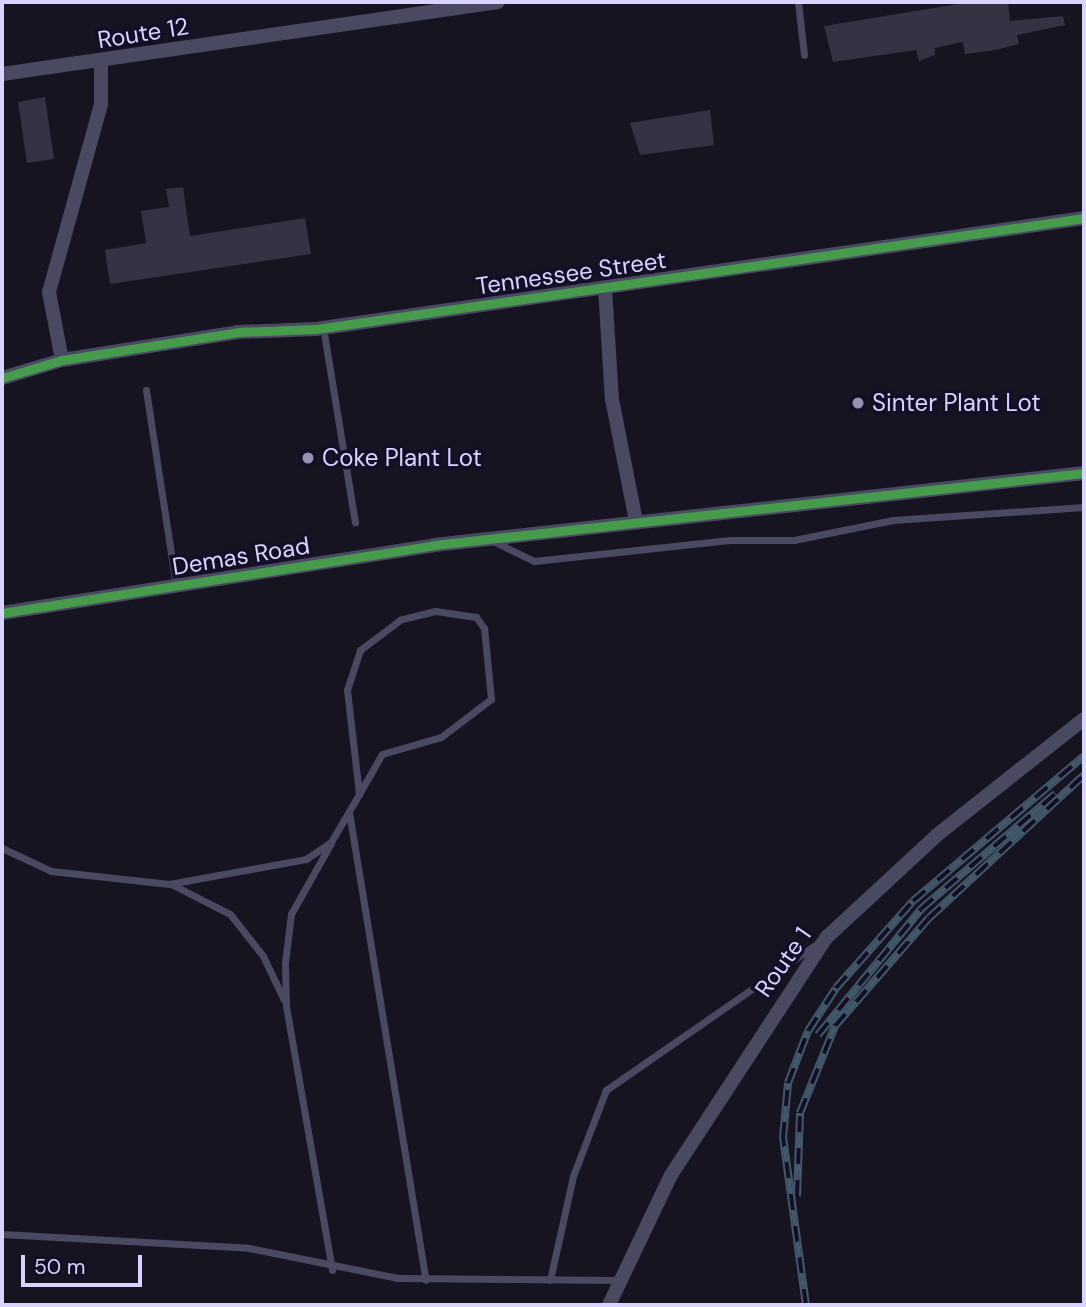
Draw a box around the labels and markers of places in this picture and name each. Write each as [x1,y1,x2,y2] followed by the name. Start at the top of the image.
[872,389,1041,417] place label: Sinter Plant Lot
[850,395,866,411] marker: Sinter Plant Lot
[322,444,482,472] place label: Coke Plant Lot
[300,450,316,466] marker: Coke Plant Lot

